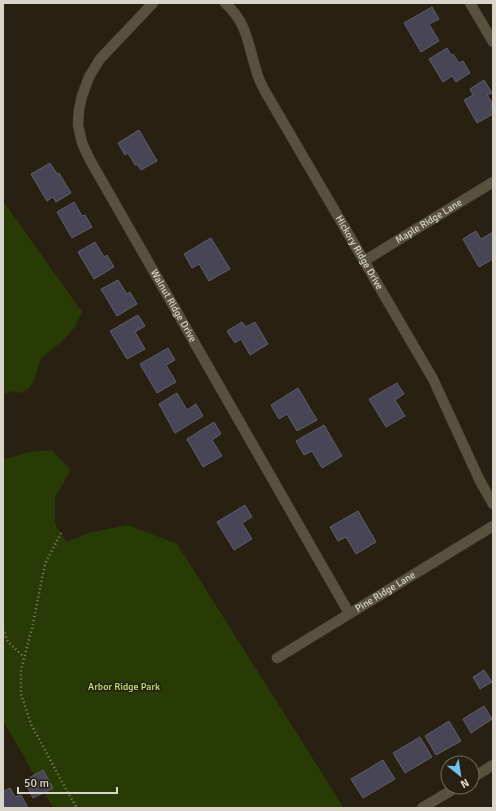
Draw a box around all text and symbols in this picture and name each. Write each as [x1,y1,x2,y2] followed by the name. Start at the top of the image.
[393,196,464,246] street label: Maple Ridge Lane
[333,213,385,292] street label: Hickory Ridge Drive
[148,267,199,344] street label: Walnut Ridge Drive
[353,569,418,615] street label: Pine Ridge Lane
[88,681,160,693] park label: Arbor Ridge Park
[440,755,480,795] north arrow
[18,769,117,795] scale bar
[24,776,49,791] text: 50 m
[458,776,471,791] text: N

